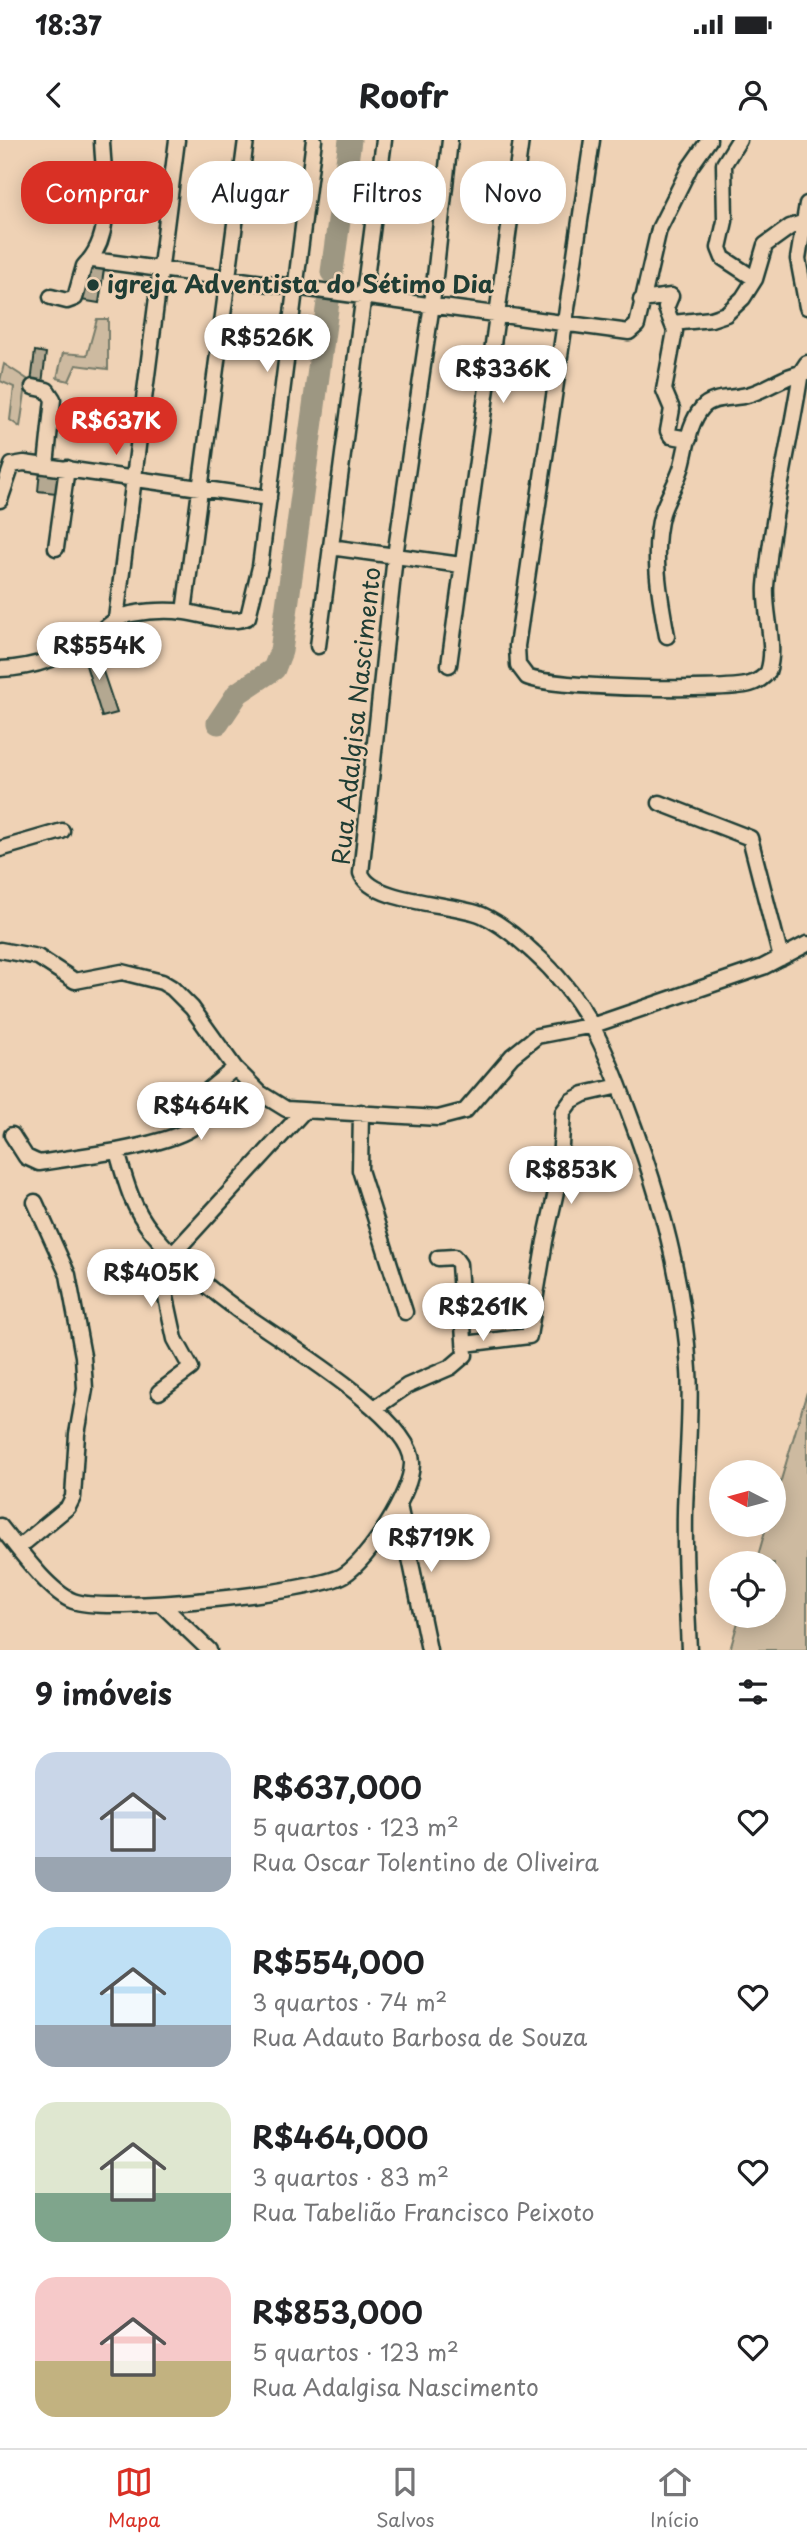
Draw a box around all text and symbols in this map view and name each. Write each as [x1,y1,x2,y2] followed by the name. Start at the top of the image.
[35,5,102,44] text: 18:37
[359,71,448,119] text: Roofr
[35,76,73,114] icon: back
[734,76,772,114] icon: person
[21,161,173,224] chip: Comprar
[187,161,313,224] chip: Alugar
[327,161,446,224] chip: Filtros
[460,161,566,224] chip: Novo
[107,265,495,301] place label: igreja Adventista do Sétimo Dia
[85,277,101,293] marker: igreja Adventista do Sétimo Dia
[210,314,324,374] pin: R$526K
[220,319,314,354] text: R$526K
[446,345,560,405] pin: R$336K
[455,350,551,385] text: R$336K
[59,398,173,457] pin: R$637K
[71,402,161,437] text: R$637K
[321,565,389,866] street label: Rua Adalgisa Nascimento
[42,622,156,682] pin: R$554K
[53,627,145,662] text: R$554K
[144,1082,258,1142] pin: R$464K
[153,1087,249,1122] text: R$464K
[514,1146,628,1206] pin: R$853K
[525,1151,617,1186] text: R$853K
[94,1250,208,1309] pin: R$405K
[103,1254,199,1289] text: R$405K
[426,1284,540,1343] pin: R$261K
[438,1288,528,1323] text: R$261K
[709,1460,786,1536] north arrow
[709,1460,786,1628] map controls
[374,1514,488,1574] pin: R$719K
[388,1519,474,1554] text: R$719K
[709,1551,786,1628] button: locate
[35,1670,172,1715] text: 9 imóveis
[734,1673,772,1711] icon: filters
[252,1764,422,1809] text: R$637,000
[91,1780,175,1864] icon: home
[734,1803,772,1841] icon: heart
[252,1809,459,1844] text: 5 quartos · 123 m²
[252,1844,599,1879] text: Rua Oscar Tolentino de Oliveira
[252,1939,425,1984] text: R$554,000
[91,1955,175,2039] icon: home
[734,1978,772,2016] icon: heart
[252,1984,447,2019] text: 3 quartos · 74 m²
[252,2019,587,2054] text: Rua Adauto Barbosa de Souza
[252,2114,428,2159] text: R$464,000
[91,2130,175,2214] icon: home
[734,2153,772,2191] icon: heart
[252,2159,449,2194] text: 3 quartos · 83 m²
[252,2194,595,2229] text: Rua Tabelião Francisco Peixoto
[252,2289,423,2334] text: R$853,000
[91,2305,175,2389] icon: home
[734,2328,772,2366] icon: heart
[252,2334,459,2369] text: 5 quartos · 123 m²
[252,2369,539,2404] text: Rua Adalgisa Nascimento
[108,2463,160,2533] tab: Mapa
[376,2463,435,2533] tab: Salvos
[650,2463,699,2533] tab: Início

